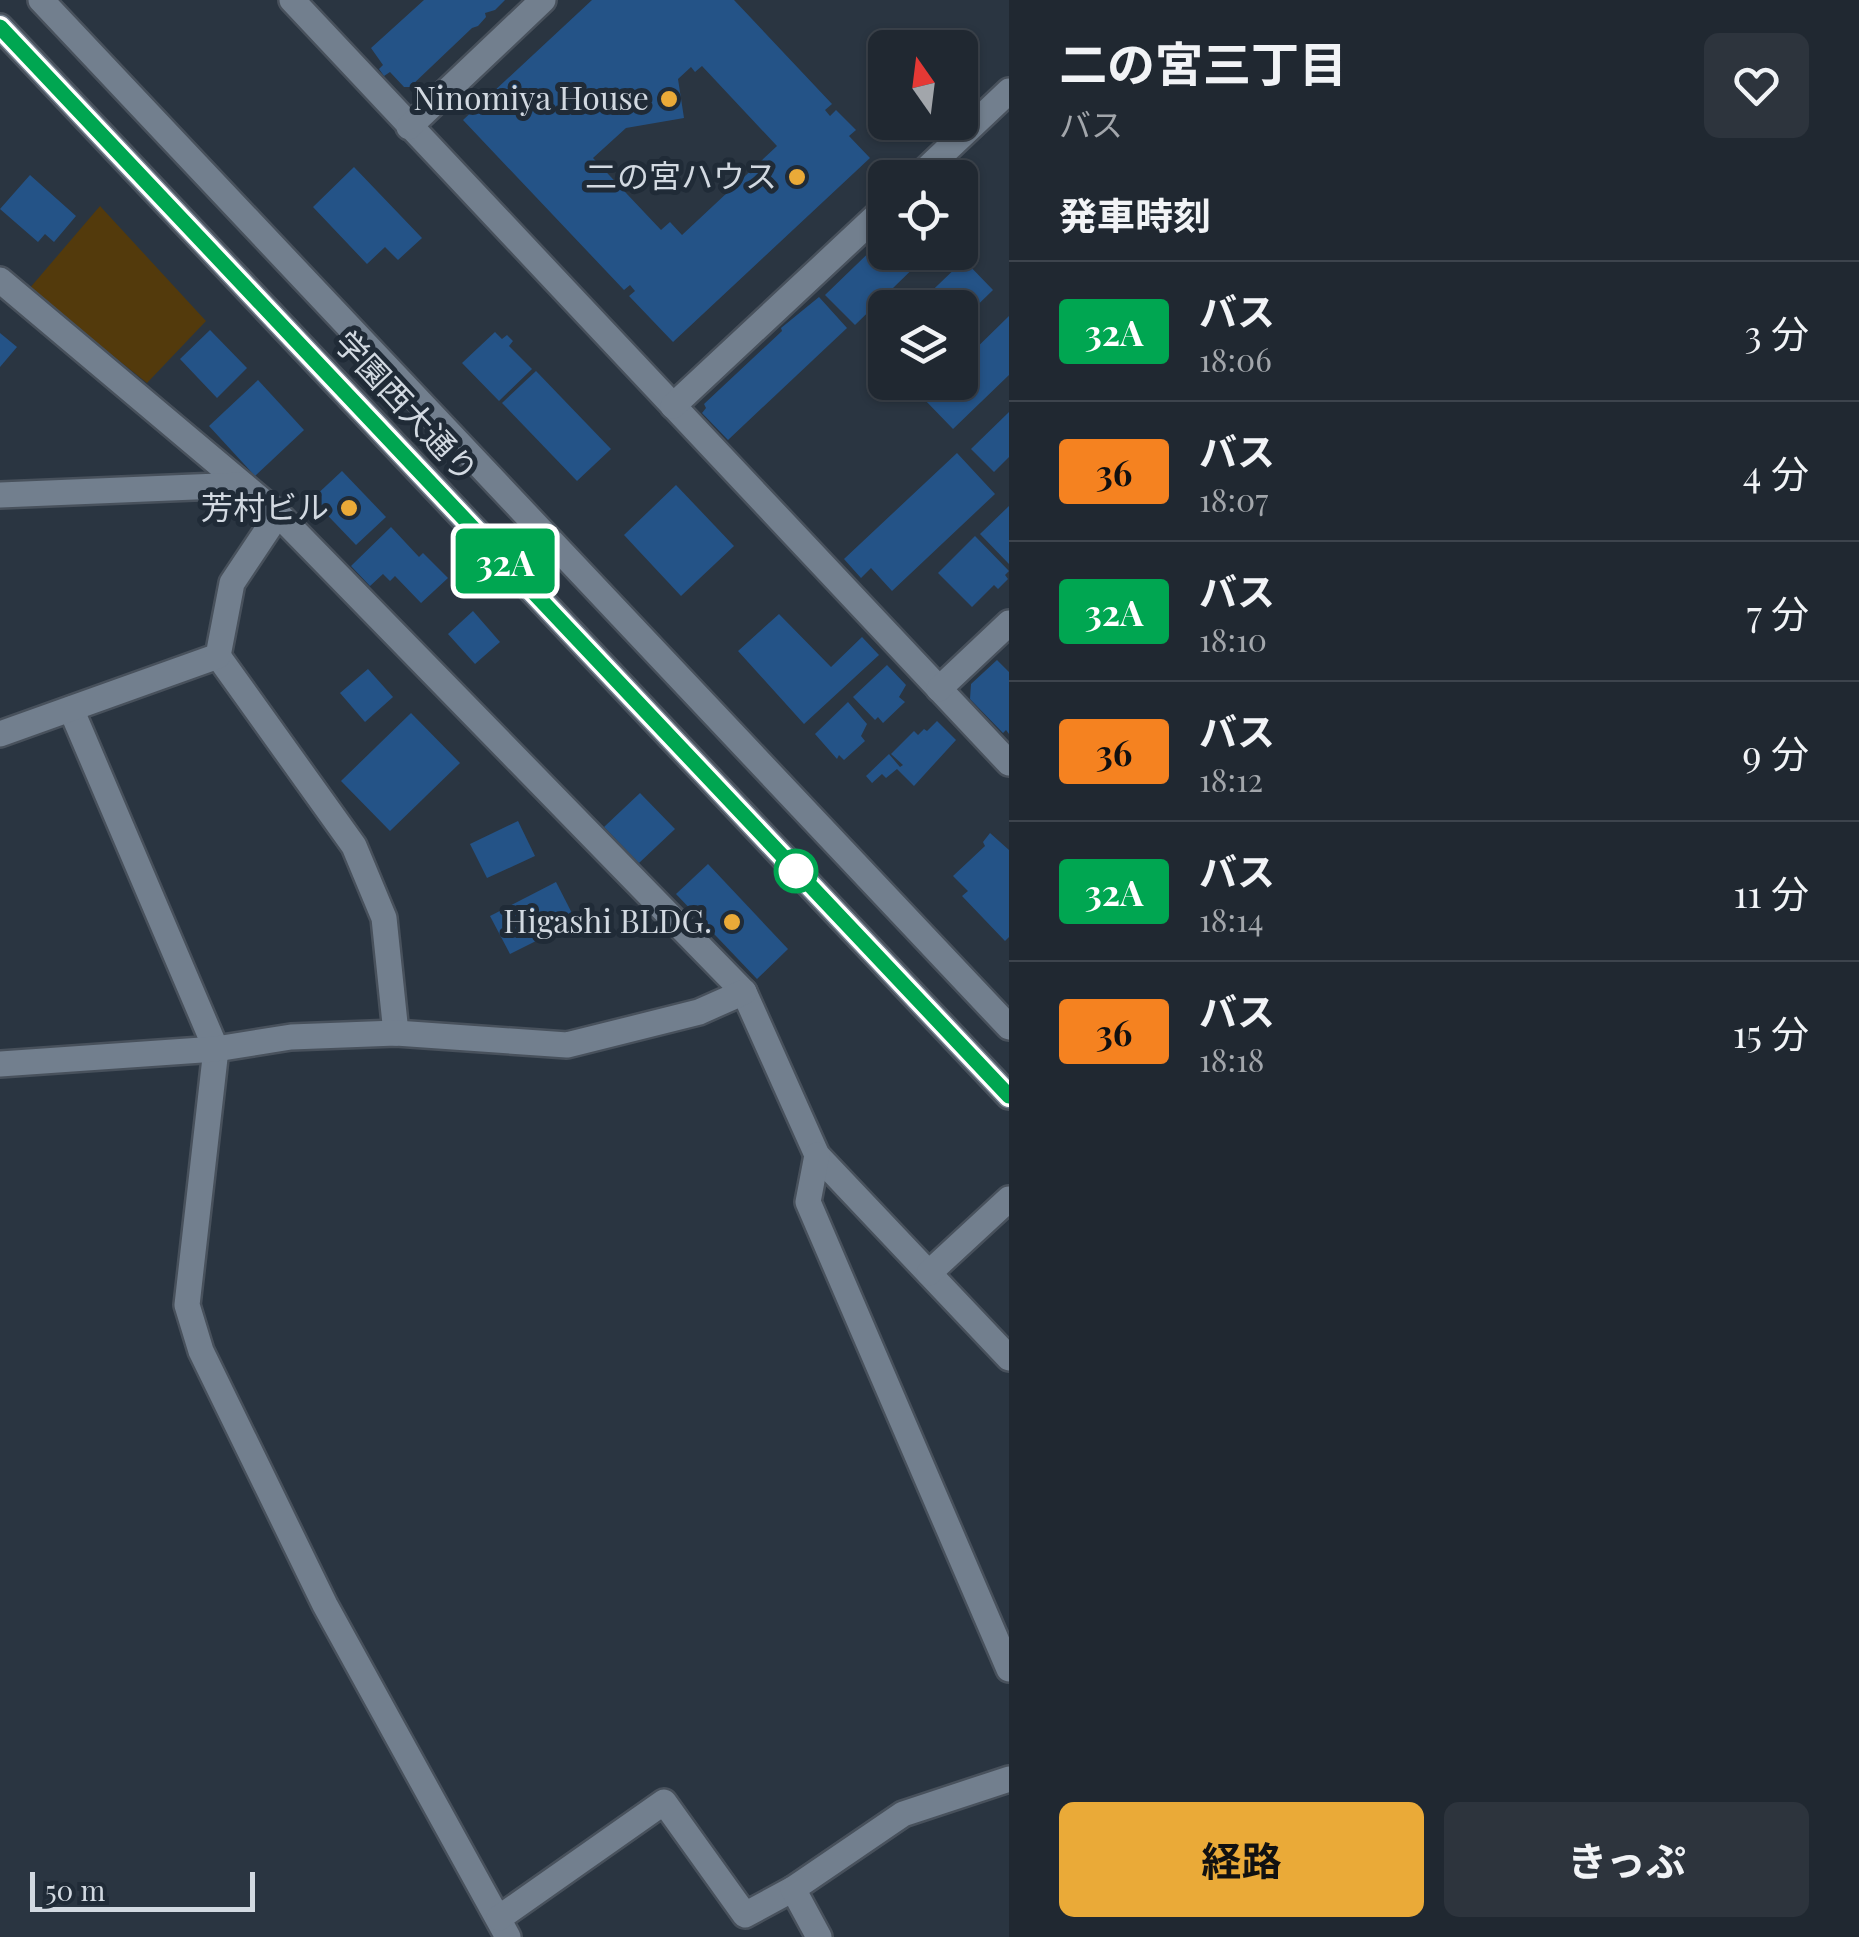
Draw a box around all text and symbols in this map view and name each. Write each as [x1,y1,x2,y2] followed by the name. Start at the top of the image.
[868,30,978,140] north arrow
[868,30,978,400] map controls
[1059,30,1347,94] text: 二の宮三丁目
[1704,33,1809,138] button: heart
[413,75,649,118] place label: Ninomiya House
[658,88,680,110] marker: Ninomiya House
[1059,102,1123,145] text: バス
[585,153,777,196] place label: 二の宮ハウス
[868,160,978,270] button: locate
[786,166,808,188] marker: 二の宮ハウス
[1059,189,1211,240] text: 発車時刻
[1199,285,1275,336] text: バス
[868,290,978,400] button: layers
[1744,307,1809,358] text: 3 分
[1085,308,1143,355] text: 32A
[327,320,489,490] street label: 学園西大通り
[1199,337,1272,380] text: 18:06
[1199,425,1275,476] text: バス
[1743,447,1809,498] text: 4 分
[1096,448,1132,495] text: 36
[1199,477,1268,520] text: 18:07
[201,484,329,527] place label: 芳村ビル
[338,497,360,519] marker: 芳村ビル
[448,528,562,594] line badge: 32A
[476,538,534,585] text: 32A
[1199,565,1275,616] text: バス
[1747,587,1809,638] text: 7 分
[1085,588,1143,635] text: 32A
[1199,617,1267,660] text: 18:10
[1199,705,1275,756] text: バス
[1742,727,1809,778] text: 9 分
[1096,728,1132,775] text: 36
[1199,757,1263,800] text: 18:12
[1199,845,1275,896] text: バス
[775,850,817,892] unlabelled marker
[1733,867,1809,918] text: 11 分
[1085,868,1143,915] text: 32A
[1199,897,1264,940] text: 18:14
[503,898,712,941] place label: Higashi BLDG.
[721,911,743,933] marker: Higashi BLDG.
[1199,985,1275,1036] text: バス
[1733,1007,1809,1058] text: 15 分
[1096,1008,1132,1055] text: 36
[1199,1037,1264,1080] text: 18:18
[1059,1802,1424,1917] button: 経路
[1444,1802,1809,1917] button: きっぷ
[30,1867,255,1912] scale bar
[45,1871,105,1908] text: 50 m

